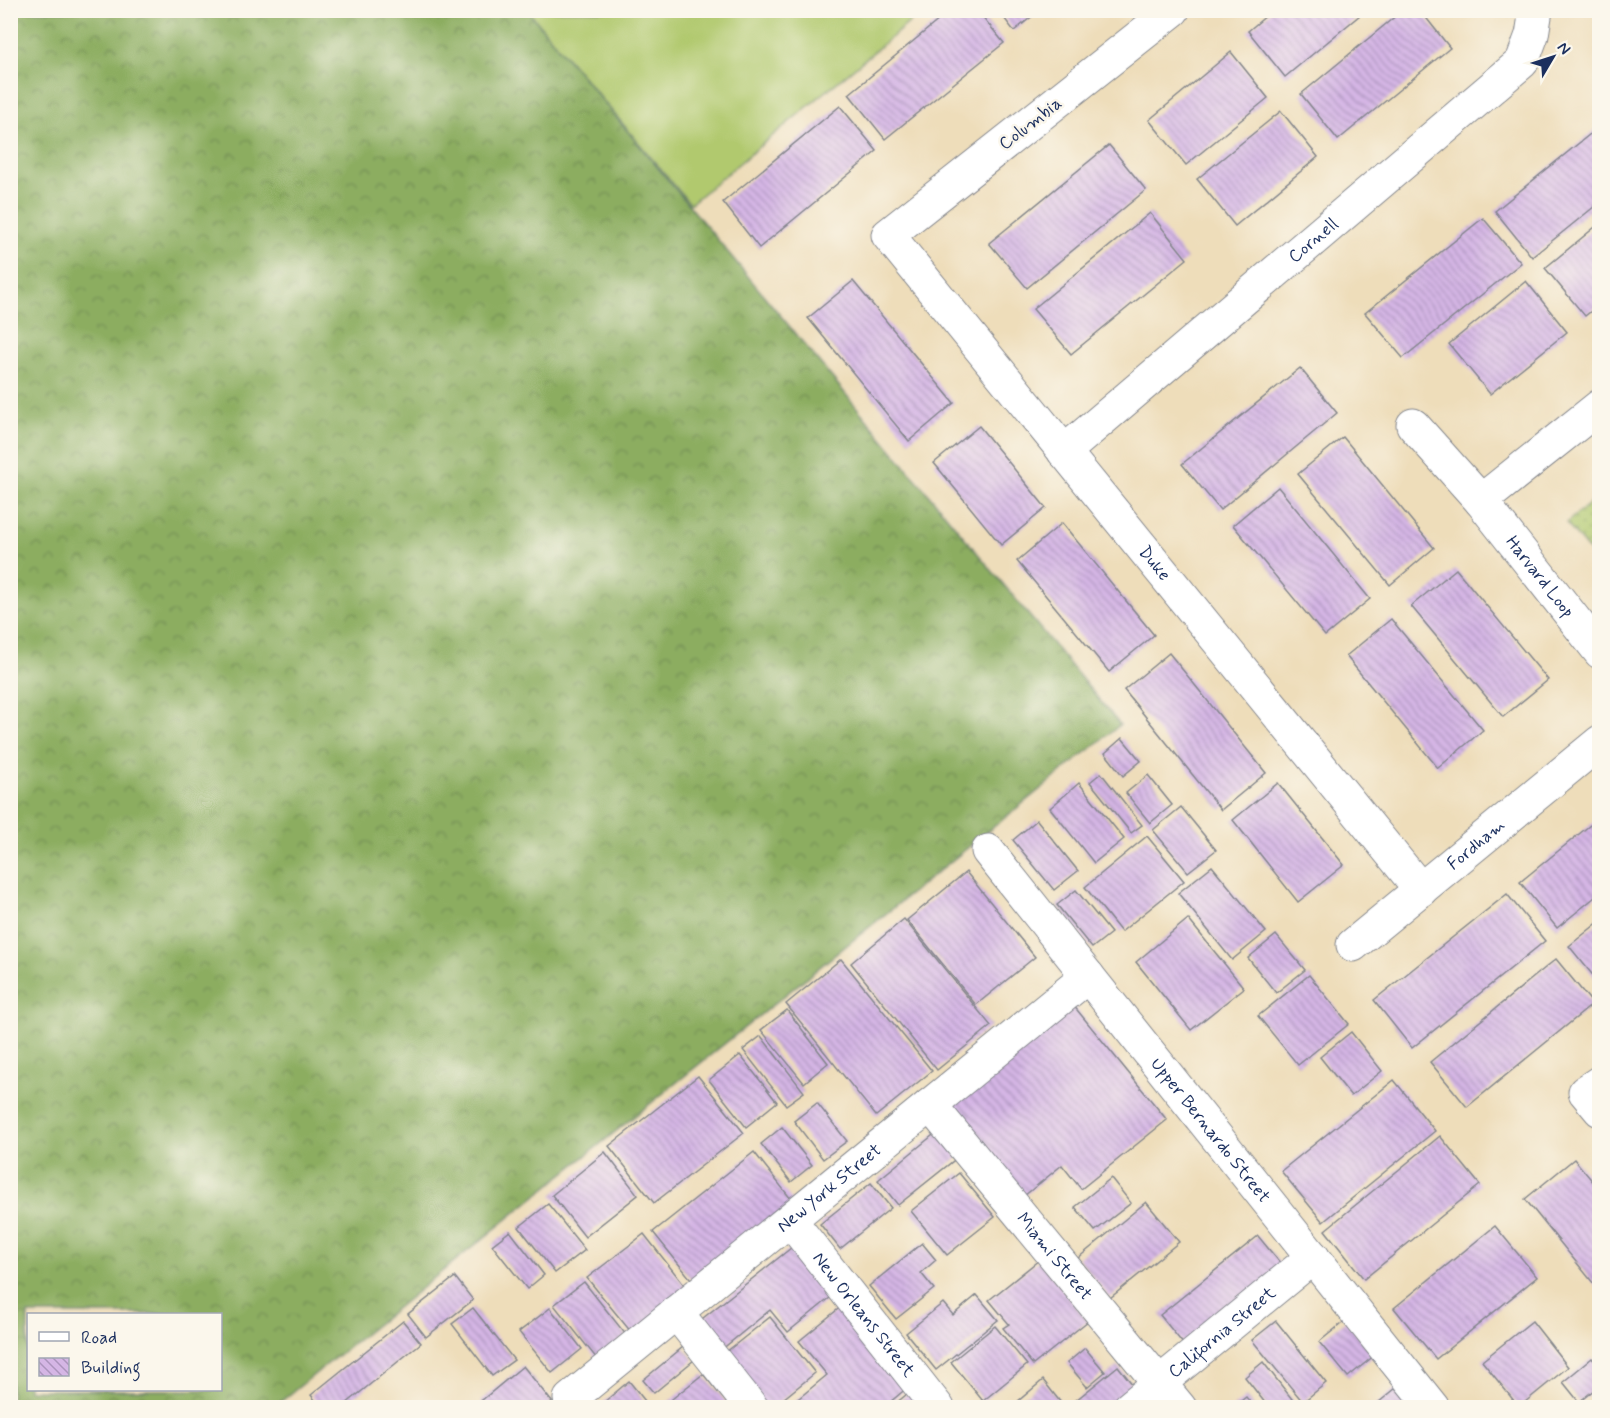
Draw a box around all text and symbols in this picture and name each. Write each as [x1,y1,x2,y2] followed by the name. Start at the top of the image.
[1523,27,1583,87] north arrow
[1552,38,1575,59] text: N
[994,92,1067,156] street label: Columbia
[1284,213,1344,269] street label: Cornell
[1500,531,1580,623] street label: Harvard Loop
[1133,541,1176,586] street label: Duke
[1442,814,1511,876] street label: Fordham
[1145,1053,1276,1208] street label: Upper Bernardo Street
[772,1138,887,1238] street label: New York Street
[1011,1208,1097,1306] street label: Miami Street
[807,1247,920,1383] street label: New Orleans Street
[1164,1281,1282,1384] street label: California Street
[27,1313,222,1391] legend
[81,1326,117,1350] text: Road
[81,1356,141,1382] text: Building

